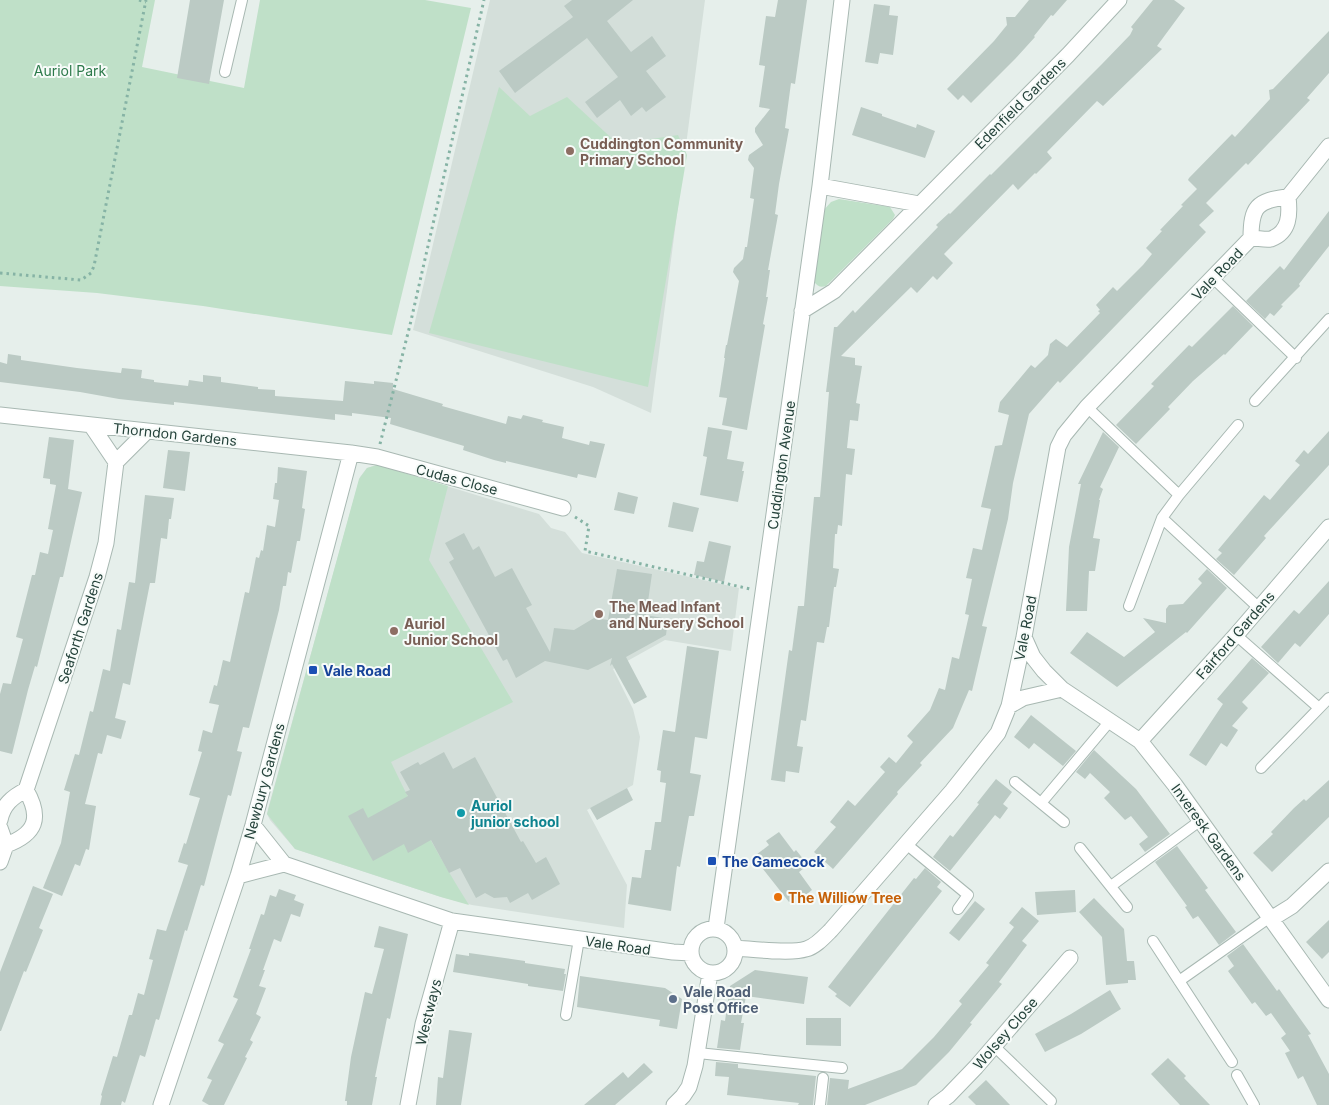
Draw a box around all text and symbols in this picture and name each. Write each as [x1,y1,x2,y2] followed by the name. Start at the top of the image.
[971,54,1069,152] street label: Edenfield Gardens
[34,62,107,79] park label: Auriol Park
[580,135,744,168] place label: Cuddington Community Primary School
[564,145,576,157] marker: Cuddington Community Primary School
[1188,244,1246,304] street label: Vale Road
[764,399,798,531] street label: Cuddington Avenue
[112,419,238,449] street label: Thorndon Gardens
[414,460,500,498] street label: Cudas Close
[54,570,106,686] street label: Seaforth Gardens
[1192,587,1278,683] street label: Fairford Gardens
[1010,594,1040,662] street label: Vale Road
[609,598,744,631] place label: The Mead Infant and Nursery School
[593,608,605,620] marker: The Mead Infant and Nursery School
[404,615,498,648] place label: Auriol Junior School
[388,625,400,637] marker: Auriol Junior School
[323,662,391,679] place label: Vale Road
[307,664,319,676] marker: Vale Road
[240,721,288,841] street label: Newbury Gardens
[1168,780,1250,884] street label: Inveresk Gardens
[470,797,559,830] place label: Auriol junior school
[455,807,467,819] marker: Auriol junior school
[722,853,826,870] place label: The Gamecock
[706,855,718,867] marker: The Gamecock
[788,889,902,906] place label: The Williow Tree
[772,891,784,903] marker: The Williow Tree
[584,932,652,958] street label: Vale Road
[412,977,444,1047] street label: Westways
[683,983,759,1016] place label: Vale Road Post Office
[667,993,679,1005] marker: Vale Road Post Office
[969,994,1041,1072] street label: Wolsey Close

